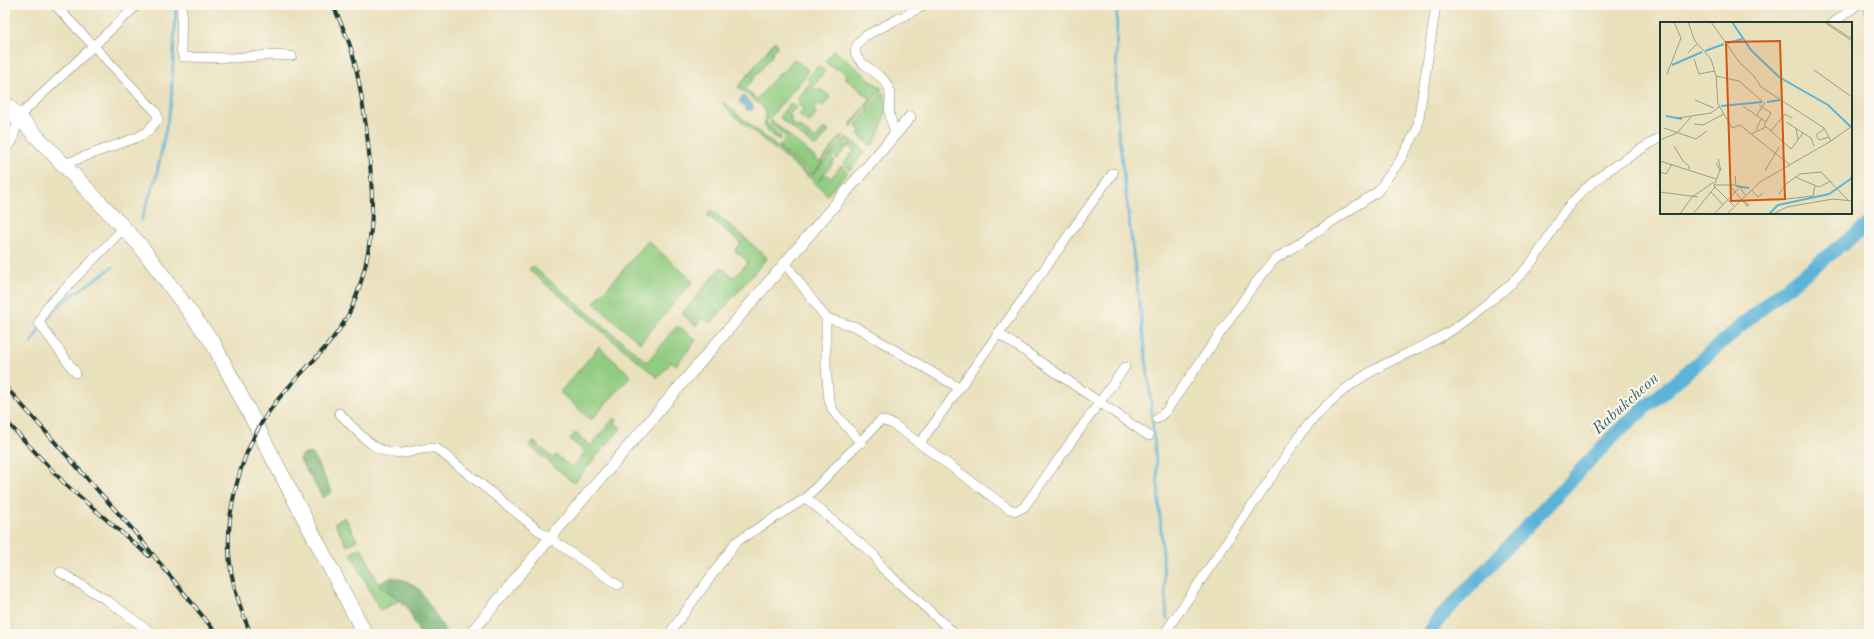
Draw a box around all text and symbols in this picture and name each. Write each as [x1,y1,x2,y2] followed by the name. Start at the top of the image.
[1660,22,1852,214] inset map
[1589,370,1662,438] water label: Rabukcheon

